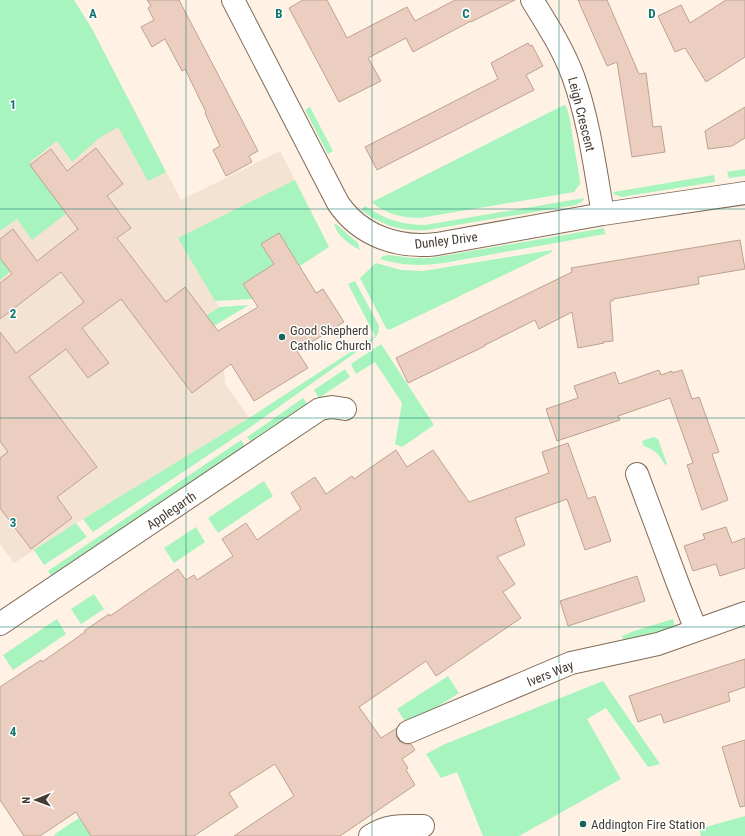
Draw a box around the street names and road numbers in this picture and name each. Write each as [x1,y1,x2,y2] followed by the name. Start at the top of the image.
[565,75,598,153] street label: Leigh Crescent
[414,229,478,252] street label: Dunley Drive
[144,488,199,532] street label: Applegarth
[525,657,576,690] street label: Ivers Way

